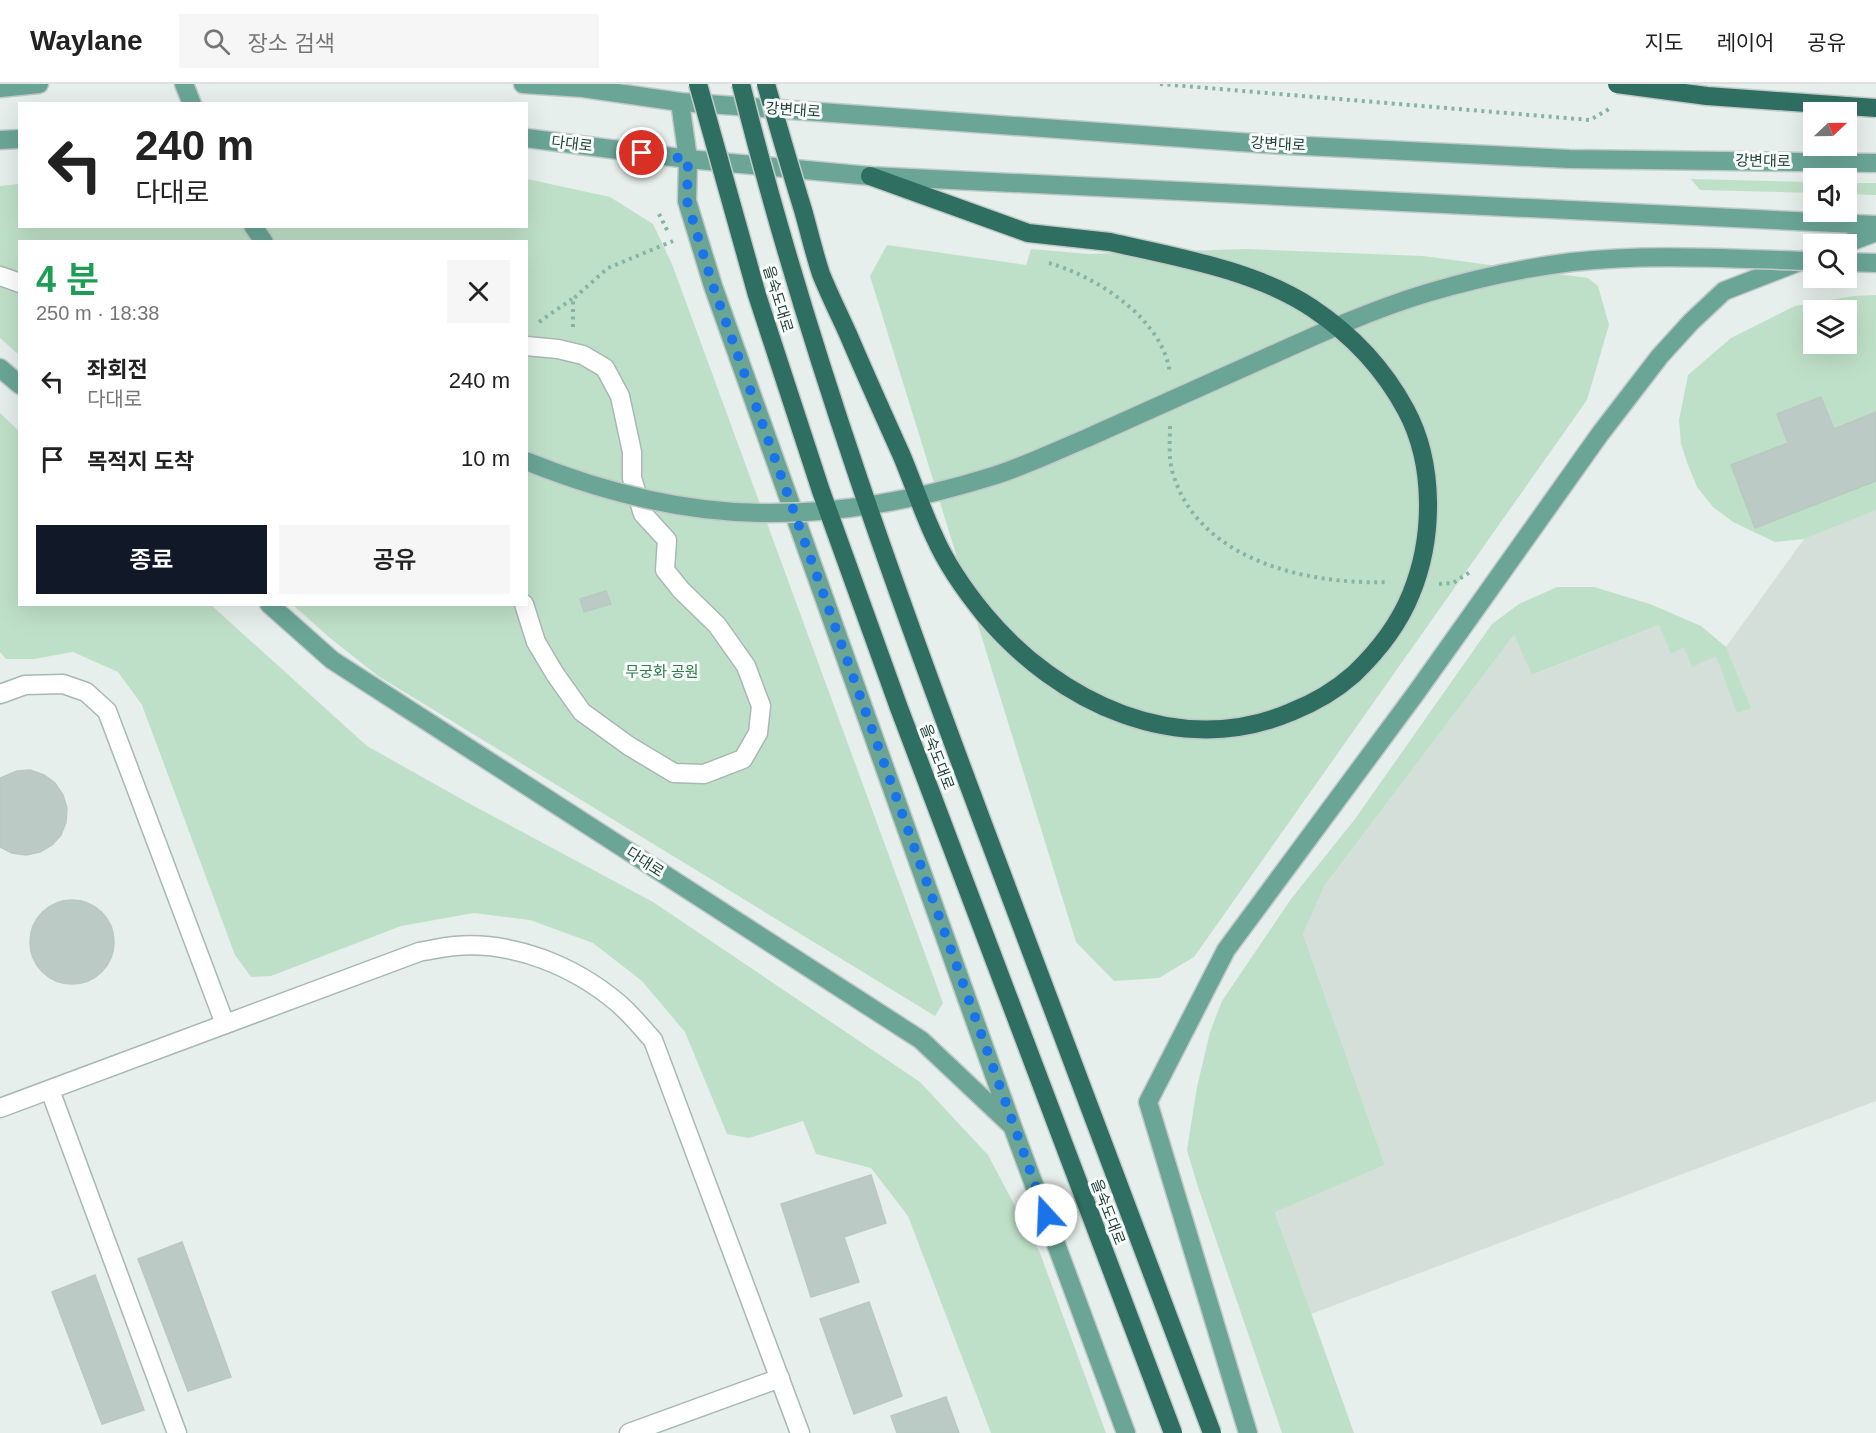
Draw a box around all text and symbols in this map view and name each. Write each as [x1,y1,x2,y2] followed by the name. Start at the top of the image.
[179,14,599,68] search box
[30,25,143,56] text: Waylane
[200,25,233,58] icon: search
[248,31,335,56] text: 장소 검색
[1645,31,1683,54] text: 지도
[1716,31,1774,54] text: 레이어
[1807,31,1846,54] text: 공유
[765,99,821,120] street label: 강변대로
[1803,102,1857,156] north arrow
[1803,102,1857,354] map controls
[135,122,254,169] text: 240 m
[36,126,114,204] icon: left
[616,127,667,178] pin
[550,133,594,154] street label: 다대로
[1250,134,1306,153] street label: 강변대로
[625,136,658,169] icon: arrive
[1735,152,1791,169] street label: 강변대로
[1803,168,1857,222] button: sound
[135,178,210,208] text: 다대로
[1803,234,1857,288] button: search
[36,259,99,300] text: 4 분
[447,260,510,323] button: close
[760,263,797,334] street label: 을숙도대로
[1803,300,1857,354] button: layers
[36,302,159,324] text: 250 m · 18:38
[87,357,148,382] text: 좌회전
[36,365,69,398] icon: left
[449,368,510,393] text: 240 m
[87,388,142,410] text: 다대로
[36,443,69,476] icon: arrive
[461,446,510,471] text: 10 m
[87,449,194,474] text: 목적지 도착
[36,525,267,594] button: 종료
[279,525,510,594] button: 공유
[625,663,699,680] park label: 무궁화 공원
[917,722,958,792] street label: 을숙도대로
[623,843,667,880] street label: 다대로
[1088,1177,1129,1247] street label: 을숙도대로
[1014,1183,1078,1247] position arrow

